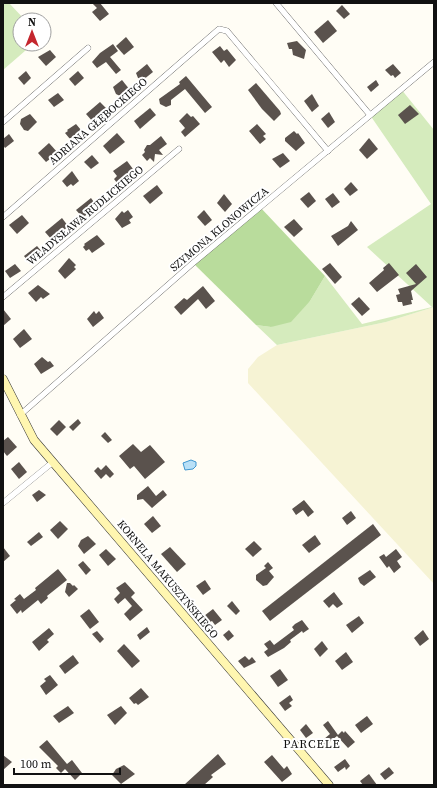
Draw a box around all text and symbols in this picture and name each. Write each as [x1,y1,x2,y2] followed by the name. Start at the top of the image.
[12,12,52,52] north arrow
[28,15,36,30] text: N
[46,74,151,168] street label: ADRIANA GŁĘBOCKIEGO
[24,162,147,269] street label: WŁADYSŁAWA RUDLICKIEGO
[167,183,272,275] street label: SZYMONA KLONOWICZA
[114,517,222,642] street label: KORNELA MAKUSZYŃSKIEGO
[283,736,341,752] district label: PARCELE
[14,750,120,776] scale bar
[20,756,52,772] text: 100 m

